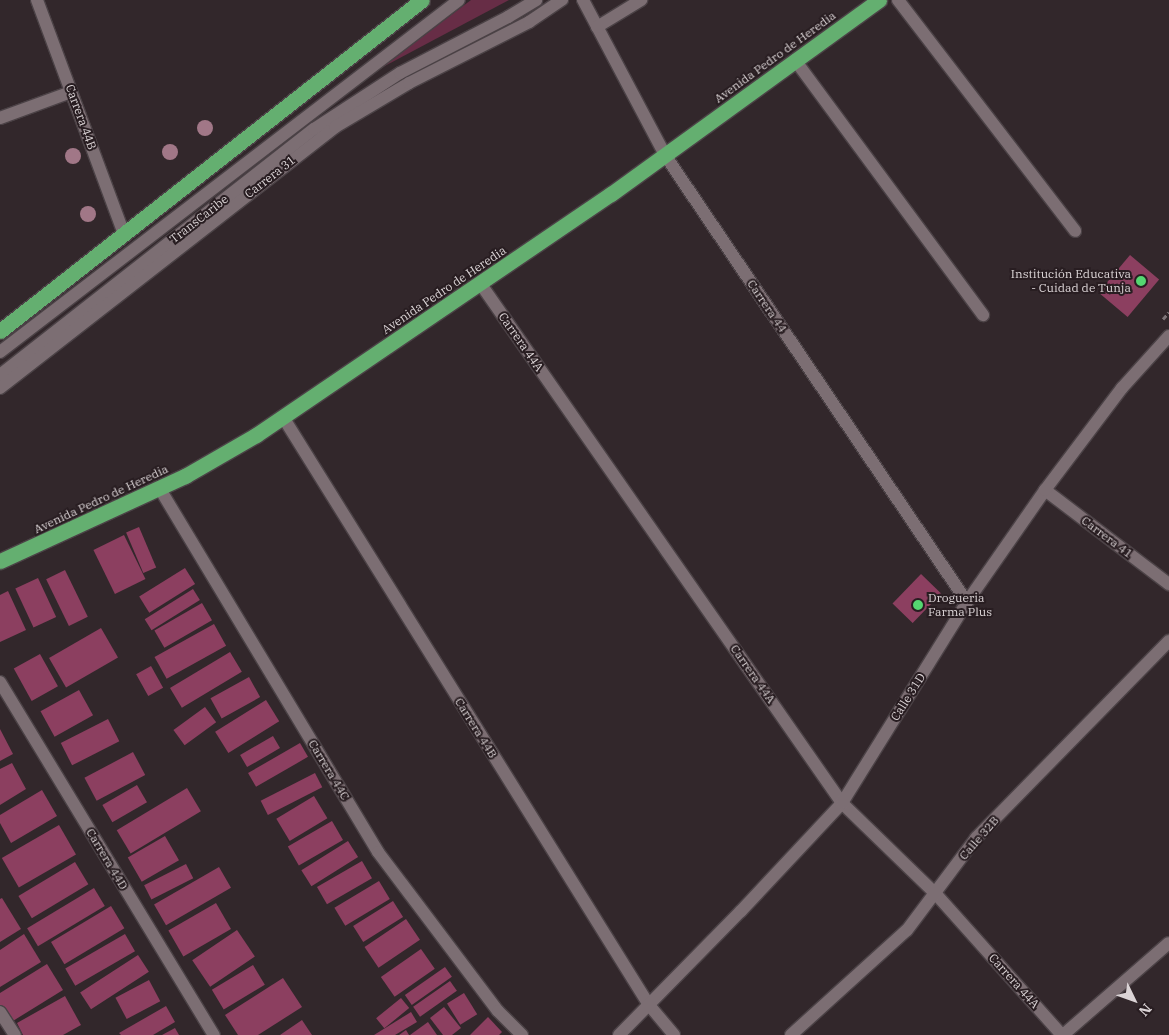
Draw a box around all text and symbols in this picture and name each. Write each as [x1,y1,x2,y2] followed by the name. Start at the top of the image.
[711,8,839,106] street label: Avenida Pedro de Heredia
[63,82,99,152] street label: Carrera 44B
[242,153,298,201] street label: Carrera 31
[167,192,231,246] street label: TransCaribe
[379,243,509,337] street label: Avenida Pedro de Heredia
[1011,267,1131,295] place label: Institución Educativa - Cuidad de Tunja
[1135,275,1147,287] marker: Institución Educativa - Cuidad de Tunja
[744,277,790,335] street label: Carrera 44
[495,310,547,374] street label: Carrera 44A
[32,461,170,537] street label: Avenida Pedro de Heredia
[1079,513,1135,561] street label: Carrera 41
[928,591,992,619] place label: Drogueria Farma Plus
[912,599,924,611] marker: Drogueria Farma Plus
[727,642,779,706] street label: Carrera 44A
[888,670,928,724] street label: Calle 31D
[452,695,500,761] street label: Carrera 44B
[305,737,353,803] street label: Carrera 44C
[956,813,1002,863] street label: Calle 32B
[83,826,131,892] street label: Carrera 44D
[986,951,1042,1011] street label: Carrera 44A
[1109,975,1159,1025] north arrow
[1135,1000,1156,1020] text: N

